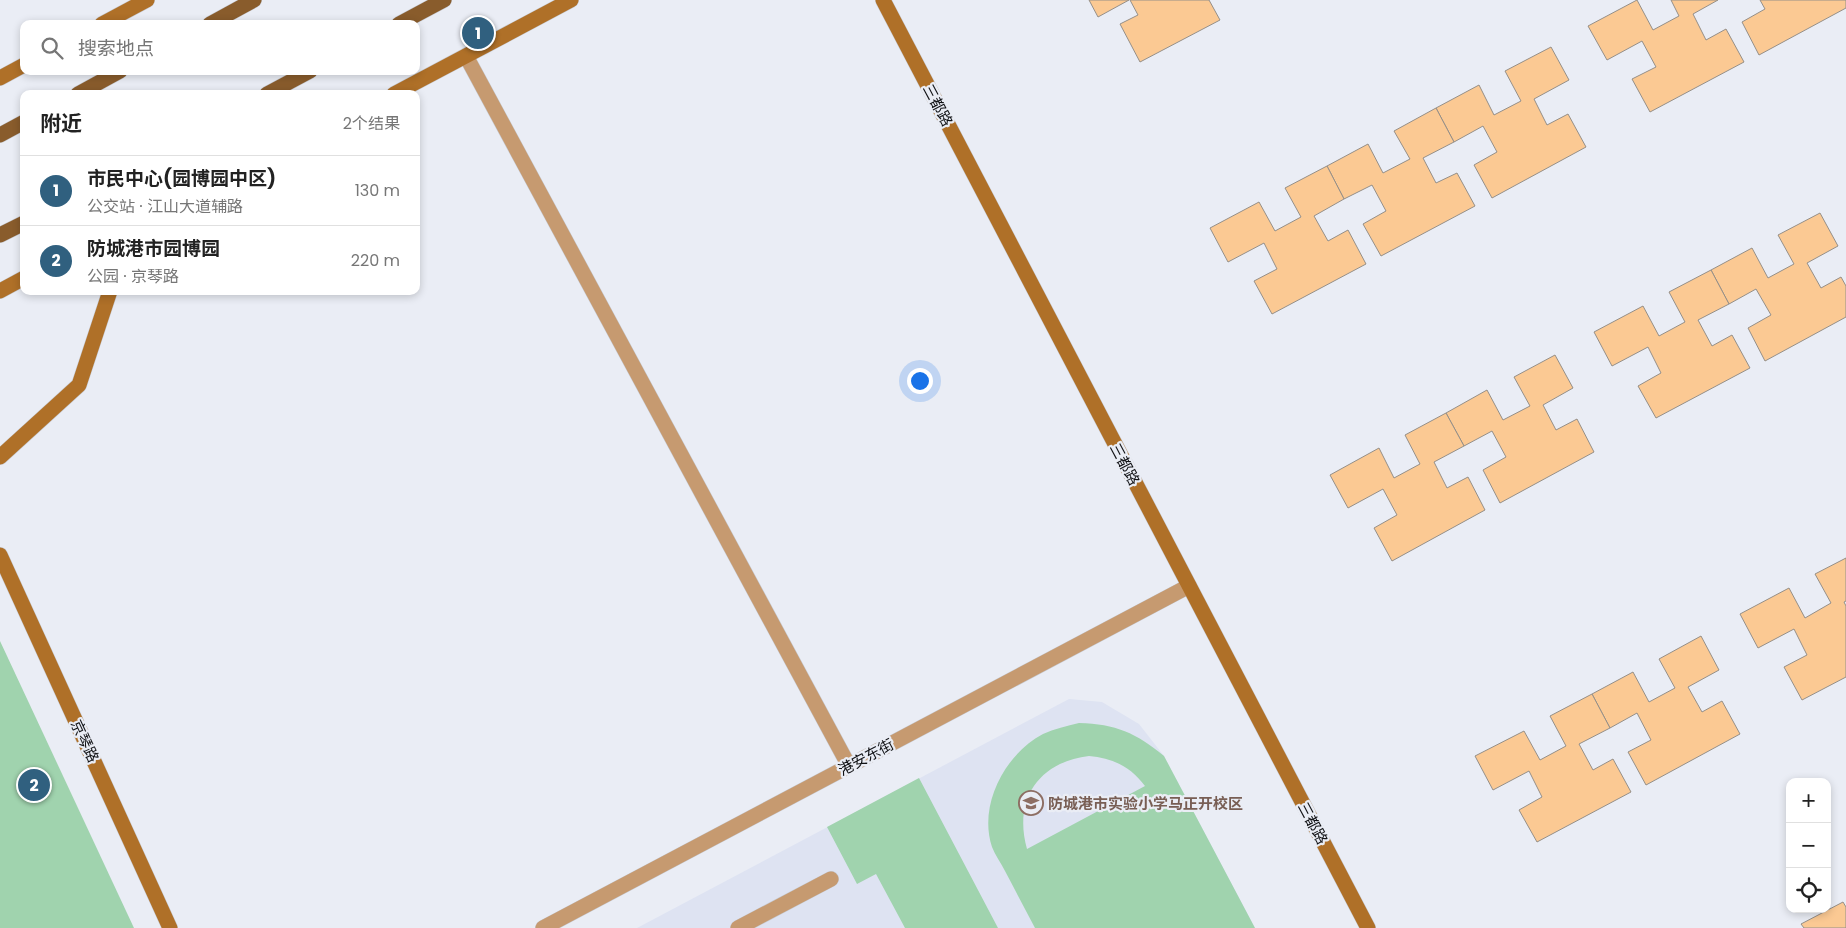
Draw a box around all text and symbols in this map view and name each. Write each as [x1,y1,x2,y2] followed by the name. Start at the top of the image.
[462,14,494,52] pin: 1
[20,20,420,75] search box
[38,34,66,62] icon: search
[78,35,154,62] text: 搜索地点
[918,80,958,130] street label: 三都路
[40,109,82,138] text: 附近
[343,112,400,135] text: 2个结果
[87,165,276,192] text: 市民中心(园博园中区)
[53,179,59,202] text: 1
[355,179,400,202] text: 130 m
[87,195,243,218] text: 公交站 · 江山大道辅路
[87,235,220,262] text: 防城港市园博园
[51,249,61,272] text: 2
[351,249,400,272] text: 220 m
[87,265,179,288] text: 公园 · 京琴路
[907,368,933,394] your location
[1105,439,1145,489] street label: 三都路
[66,716,104,766] street label: 京琴路
[835,734,897,780] street label: 港安东街
[18,766,50,804] pin: 2
[1786,778,1831,913] map controls
[1786,778,1831,823] button: +
[1018,790,1044,816] school or university icon: 防城港市实验小学马正开校区
[1048,793,1243,814] place label: 防城港市实验小学马正开校区
[1293,798,1333,848] street label: 三都路
[1786,823,1831,868] button: −
[1786,868,1831,913] button: locate

